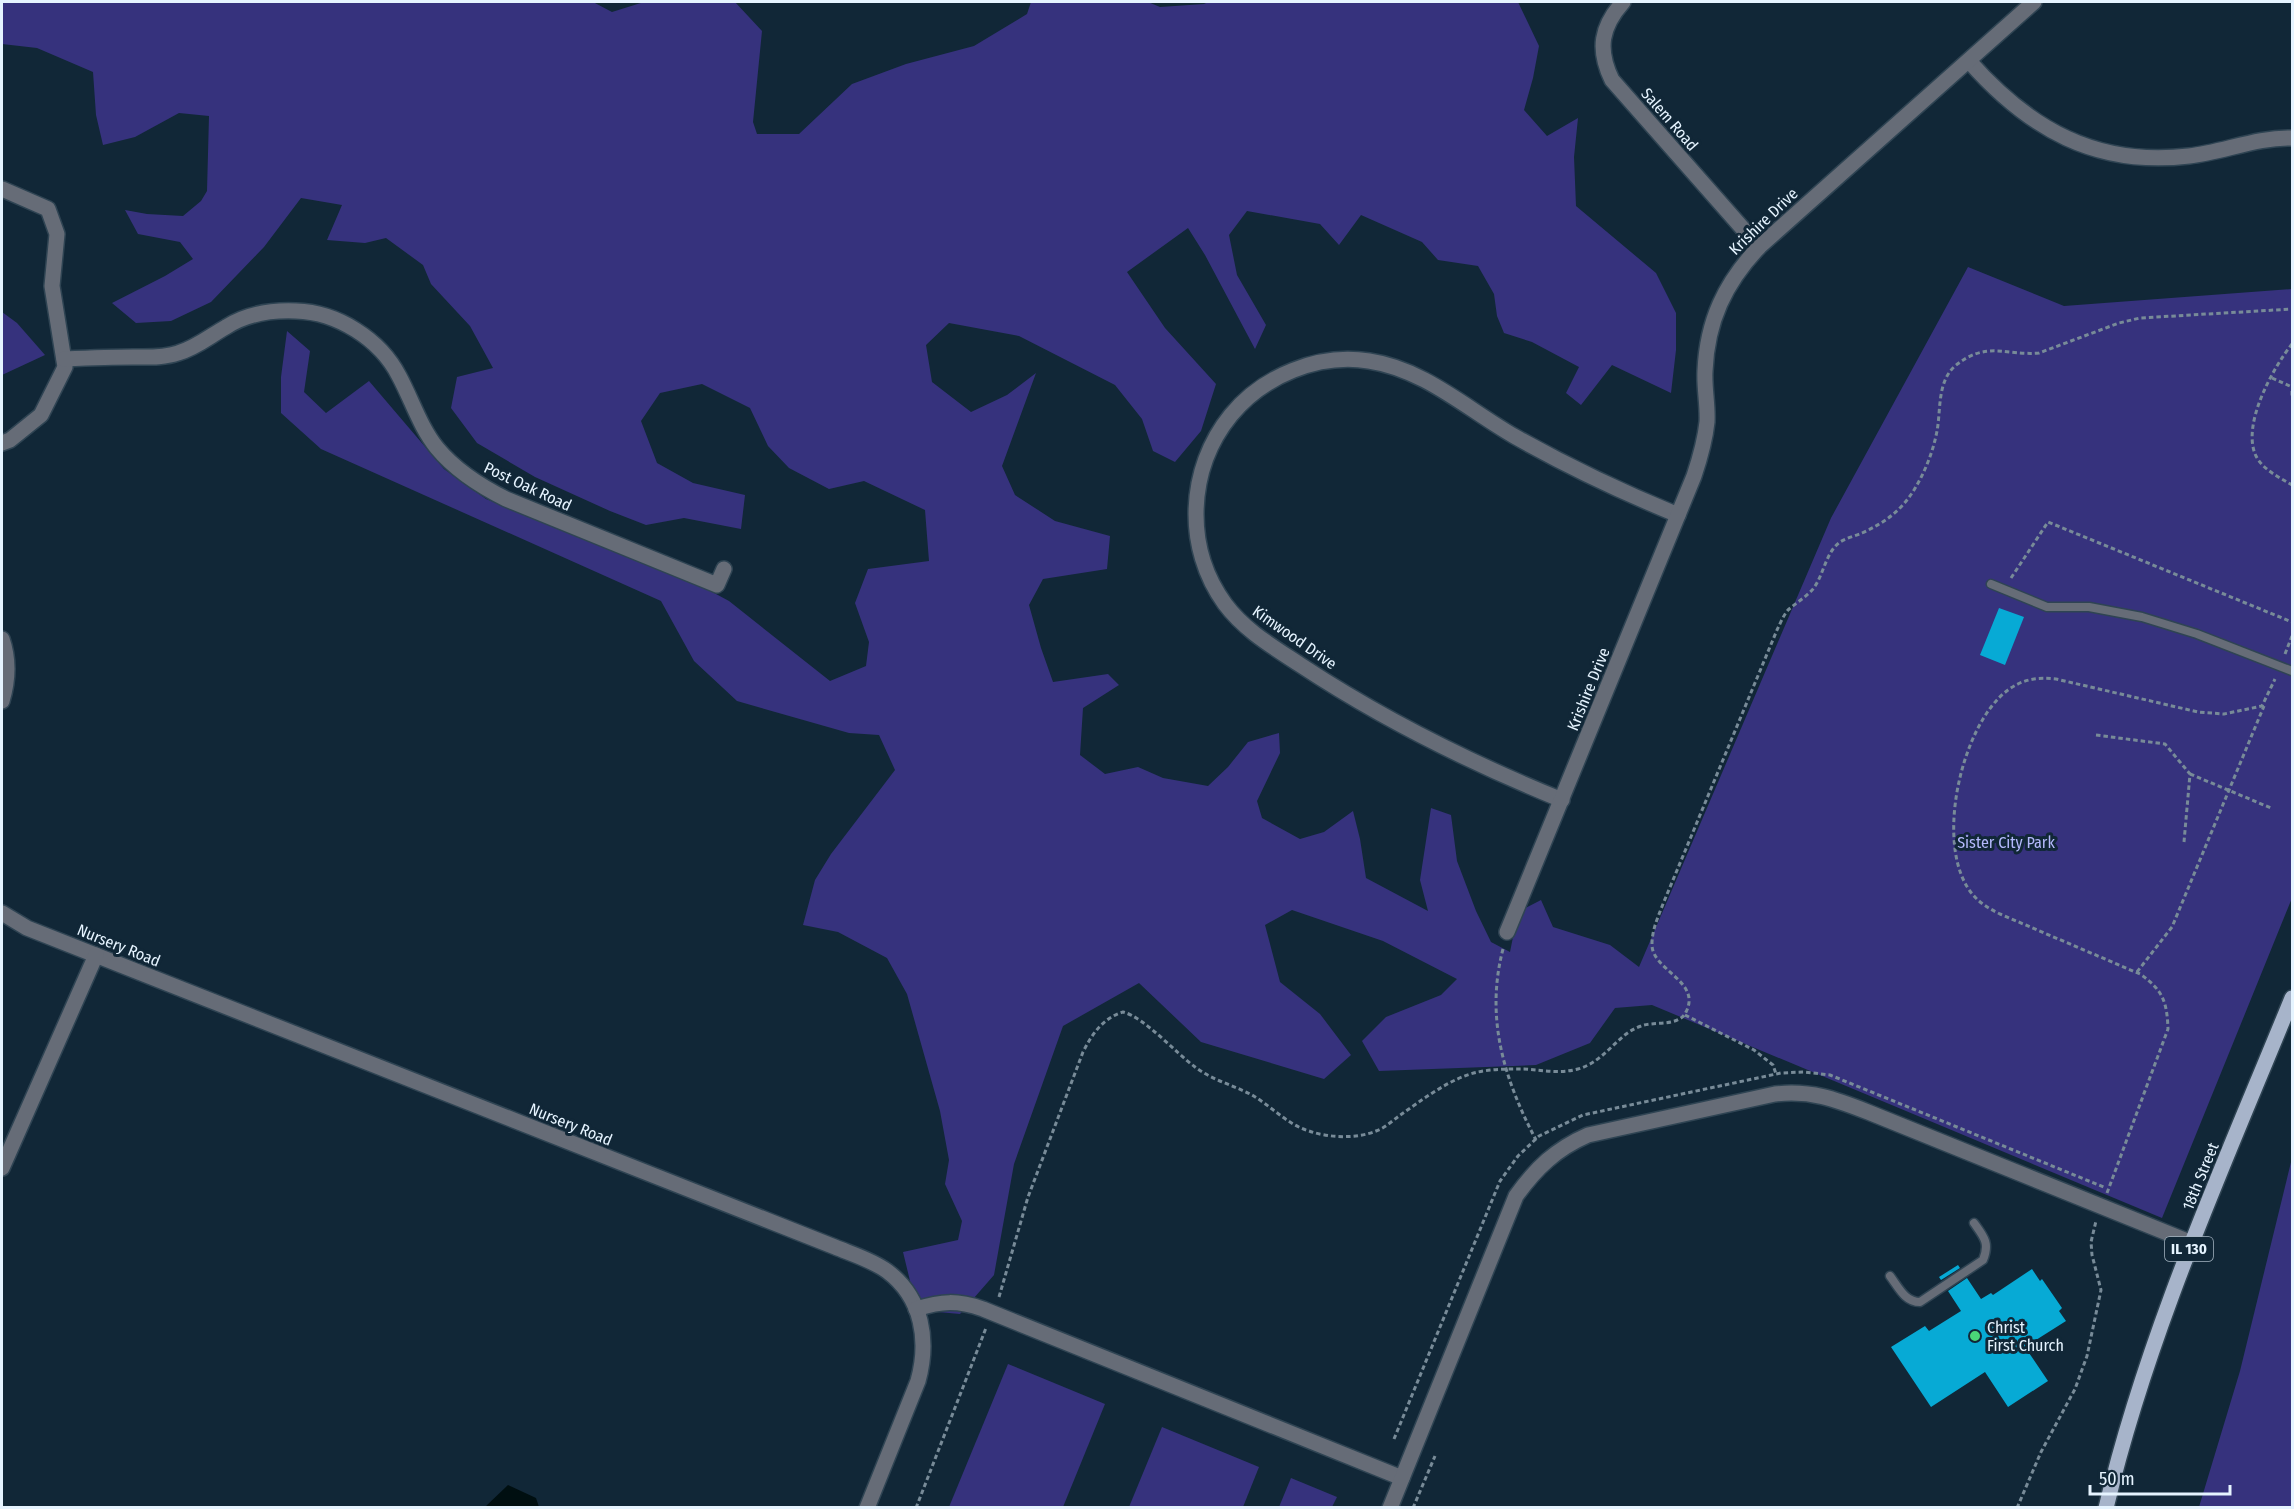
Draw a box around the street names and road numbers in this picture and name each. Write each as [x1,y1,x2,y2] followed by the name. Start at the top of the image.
[1637,84,1702,155] street label: Salem Road
[1725,184,1802,259] street label: Krishire Drive
[481,458,575,515] street label: Post Oak Road
[1249,601,1341,673] street label: Kimwood Drive
[1563,645,1614,734] street label: Krishire Drive
[75,920,163,971] street label: Nursery Road
[527,1099,615,1150] street label: Nursery Road
[2178,1139,2223,1213] street label: 18th Street
[2165,1237,2213,1261] road number: IL 130

